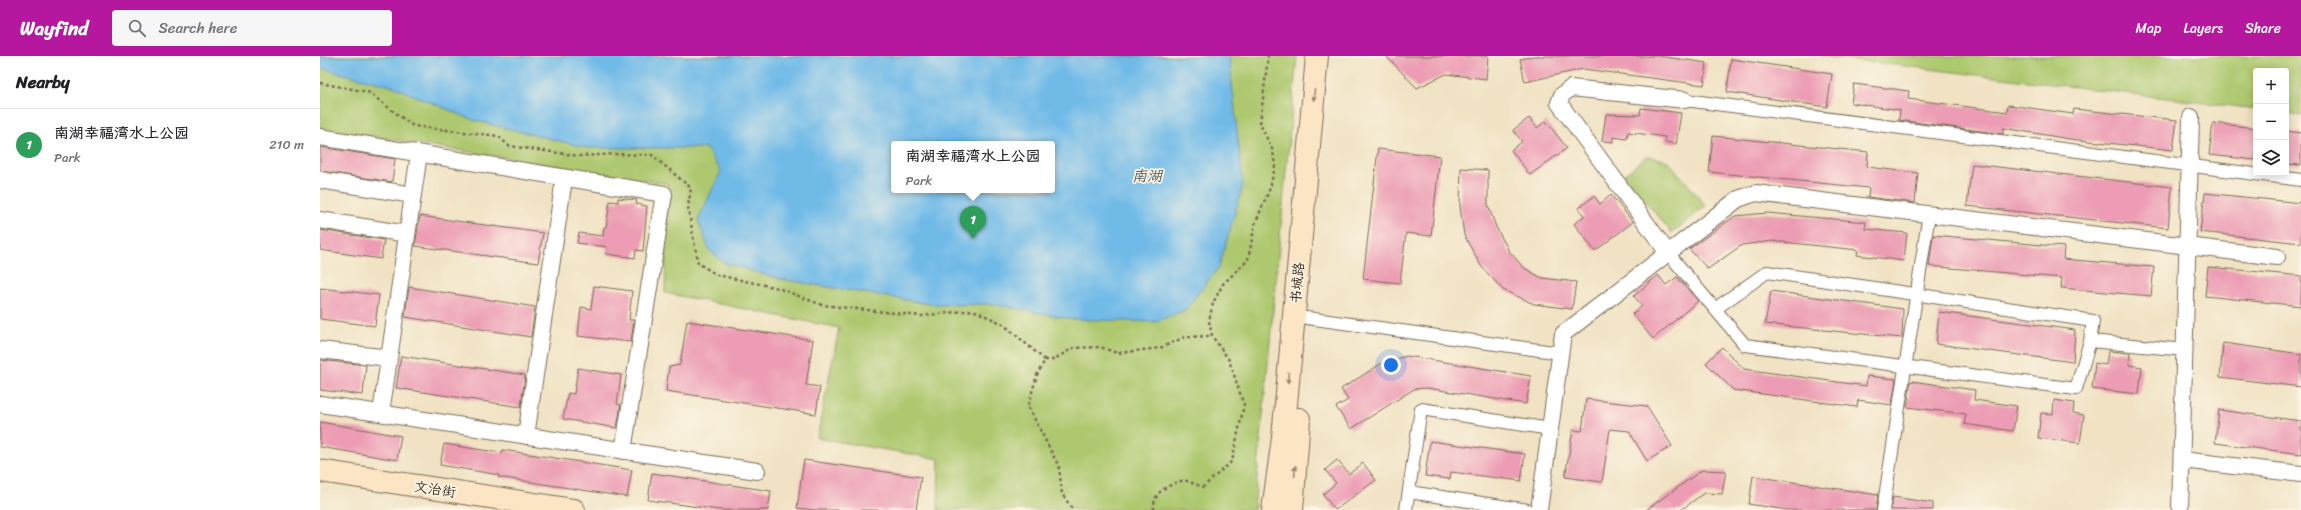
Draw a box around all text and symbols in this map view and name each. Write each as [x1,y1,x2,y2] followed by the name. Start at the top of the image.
[112,10,392,46] search box
[20,12,88,45] text: Wayfind
[158,15,237,41] text: Search here
[2136,16,2161,41] text: Map
[2183,16,2223,41] text: Layers
[2245,16,2281,41] text: Share
[126,17,148,39] icon: search
[16,67,70,97] text: Nearby
[2253,68,2289,176] map controls
[2253,68,2289,104] button: +
[1311,89,1317,101] one-way arrow
[2253,104,2289,140] button: −
[54,120,189,146] text: 南湖幸福湾水上公园
[26,133,32,156] text: 1
[269,133,304,156] text: 210 m
[2253,140,2289,176] button: layers
[891,141,1055,193] popup
[905,143,1041,169] text: 南湖幸福湾水上公园
[54,146,81,169] text: Park
[1132,163,1164,189] water label: 南湖
[905,169,932,192] text: Park
[960,206,986,239] pin: 1
[1283,261,1312,305] street label: 书城路
[1381,355,1401,375] your location
[1285,372,1292,384] one-way arrow
[1292,465,1299,477] one-way arrow
[412,474,458,505] street label: 文治街

